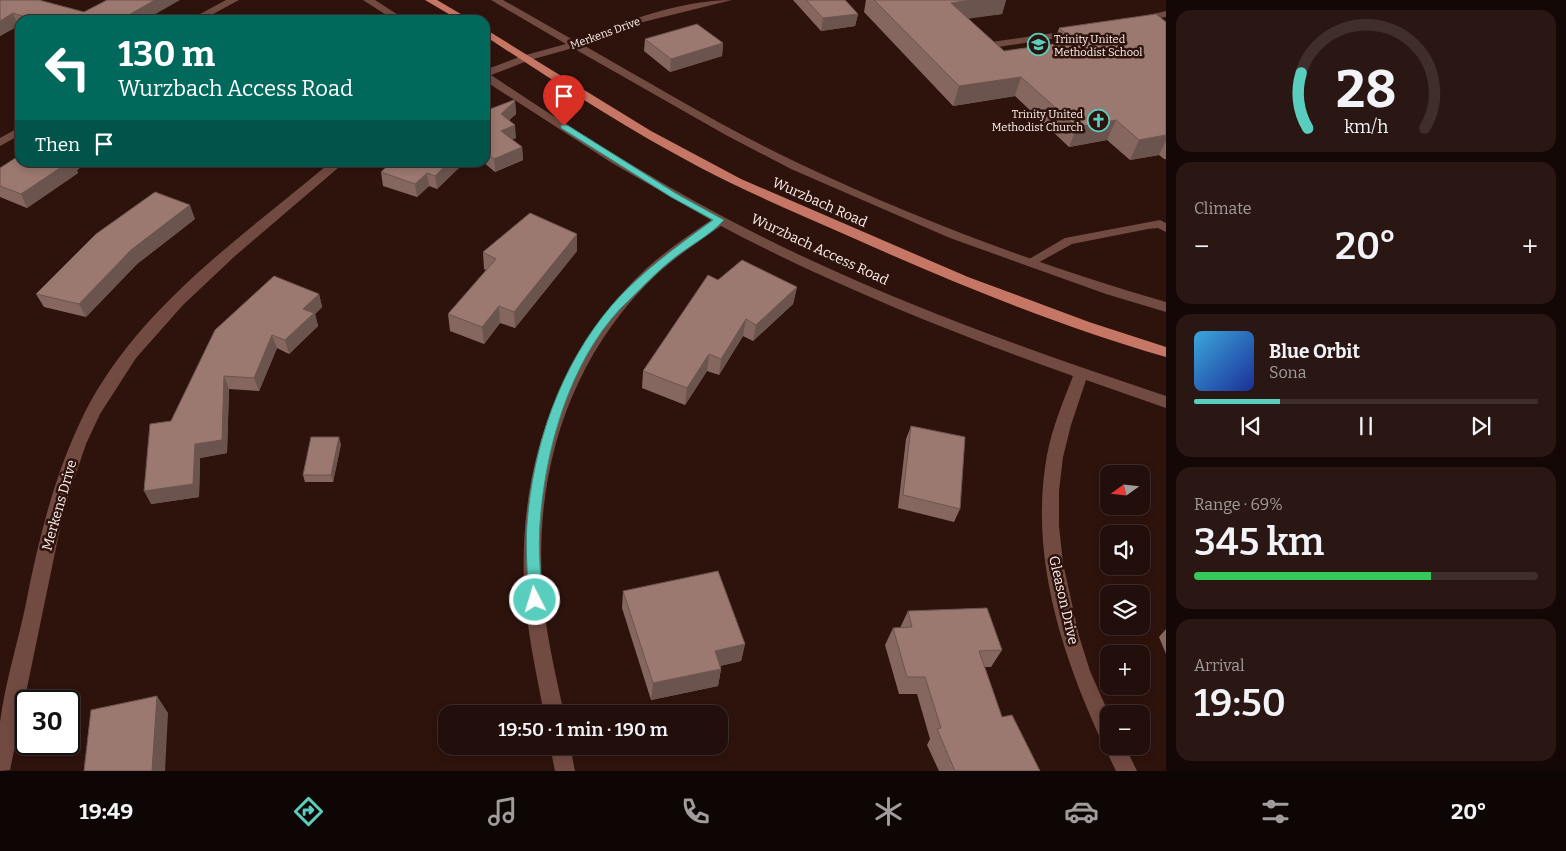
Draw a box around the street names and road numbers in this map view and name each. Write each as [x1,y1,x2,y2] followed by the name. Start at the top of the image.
[568,15,642,52] street label: Merkens Drive
[770,174,870,231] street label: Wurzbach Road
[748,210,891,289] street label: Wurzbach Access Road
[38,458,81,553] street label: Merkens Drive
[1045,554,1082,646] street label: Gleason Drive

